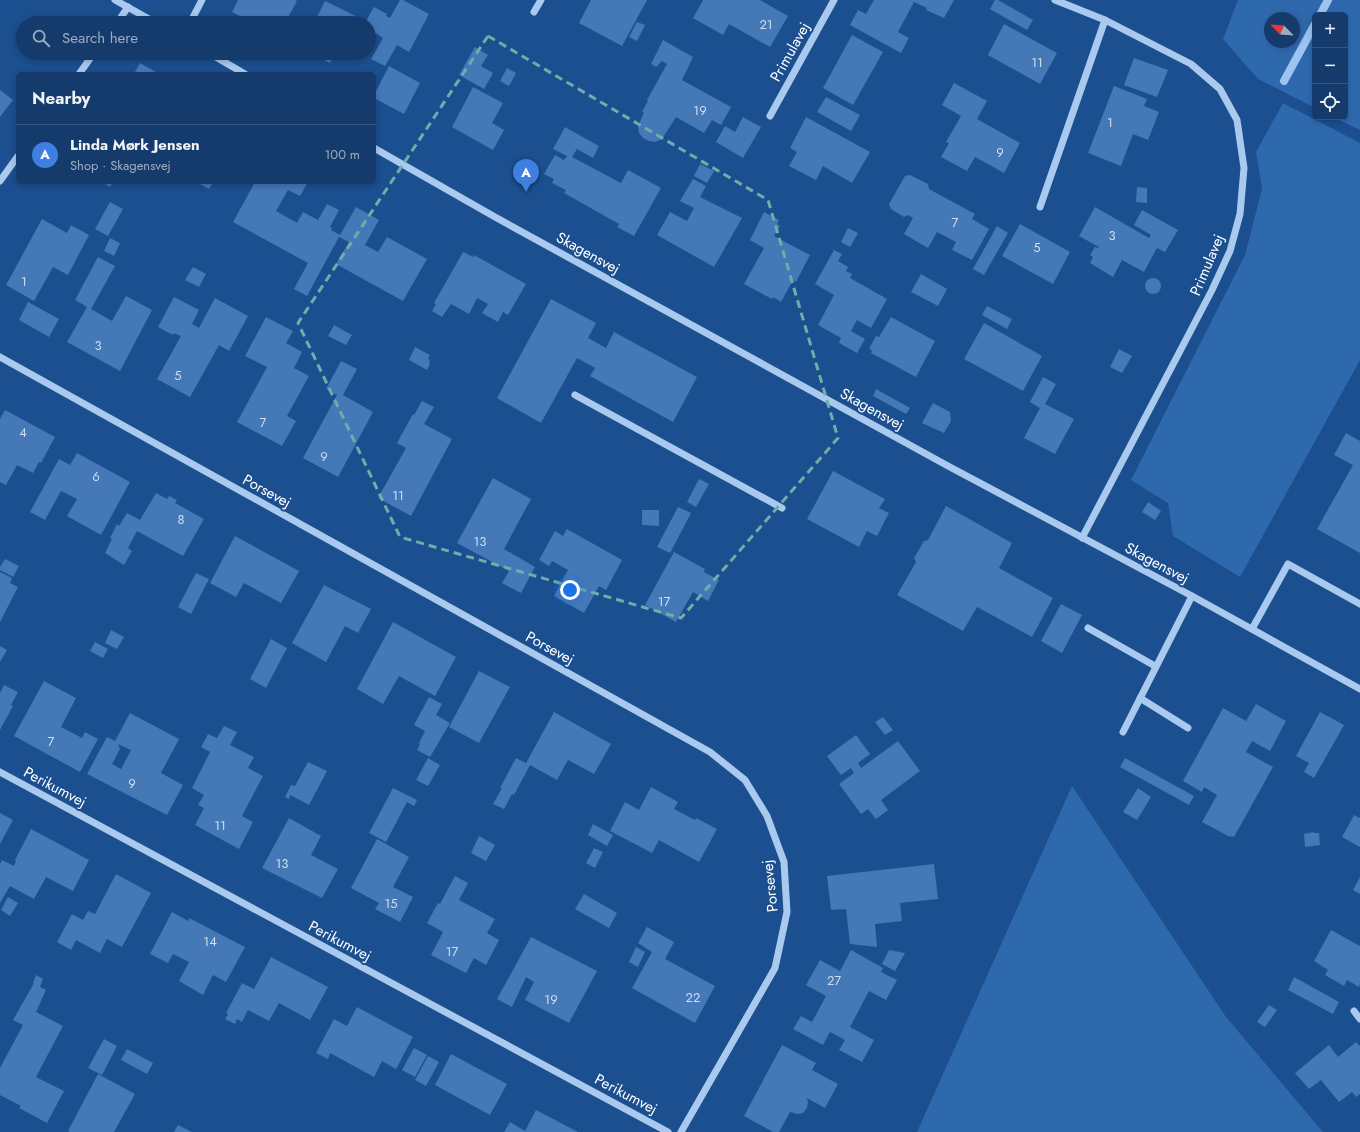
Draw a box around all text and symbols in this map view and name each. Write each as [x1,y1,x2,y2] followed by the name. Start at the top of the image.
[1264,12,1300,48] north arrow
[1312,12,1348,120] map controls
[1312,12,1348,48] button: +
[759,15,773,34] house number: 21
[16,16,376,60] search box
[765,18,815,86] street label: Primulavej
[30,27,52,49] icon: search
[62,27,138,49] text: Search here
[1312,48,1348,84] button: −
[1031,53,1043,72] house number: 11
[1312,84,1348,120] button: locate
[32,86,90,110] text: Nearby
[693,101,707,120] house number: 19
[1107,113,1113,132] house number: 1
[70,134,200,156] text: Linda Mørk Jensen
[996,143,1004,162] house number: 9
[40,145,50,164] text: A
[325,145,360,164] text: 100 m
[70,156,171,175] text: Shop · Skagensvej
[513,159,539,192] pin: A
[952,213,959,232] house number: 7
[552,226,624,280] street label: Skagensvej
[1108,226,1116,245] house number: 3
[1184,231,1230,299] street label: Primulavej
[1033,238,1041,257] house number: 5
[21,272,27,291] house number: 1
[94,336,102,355] house number: 3
[174,366,182,385] house number: 5
[836,382,908,436] street label: Skagensvej
[260,413,267,432] house number: 7
[19,423,27,442] house number: 4
[320,447,328,466] house number: 9
[92,467,100,486] house number: 6
[239,469,295,513] street label: Porsevej
[392,486,404,505] house number: 11
[177,510,185,529] house number: 8
[474,532,486,551] house number: 13
[1121,537,1193,589] street label: Skagensvej
[560,580,580,600] your location
[658,592,671,611] house number: 17
[522,626,578,670] street label: Porsevej
[48,732,55,751] house number: 7
[20,761,90,813] street label: Perikumvej
[128,774,136,793] house number: 9
[214,816,226,835] house number: 11
[276,854,288,873] house number: 13
[756,859,784,913] street label: Porsevej
[384,894,398,913] house number: 15
[305,915,375,967] street label: Perikumvej
[203,932,217,951] house number: 14
[446,942,459,961] house number: 17
[827,971,841,990] house number: 27
[686,988,700,1007] house number: 22
[544,990,558,1009] house number: 19
[591,1068,661,1120] street label: Perikumvej

